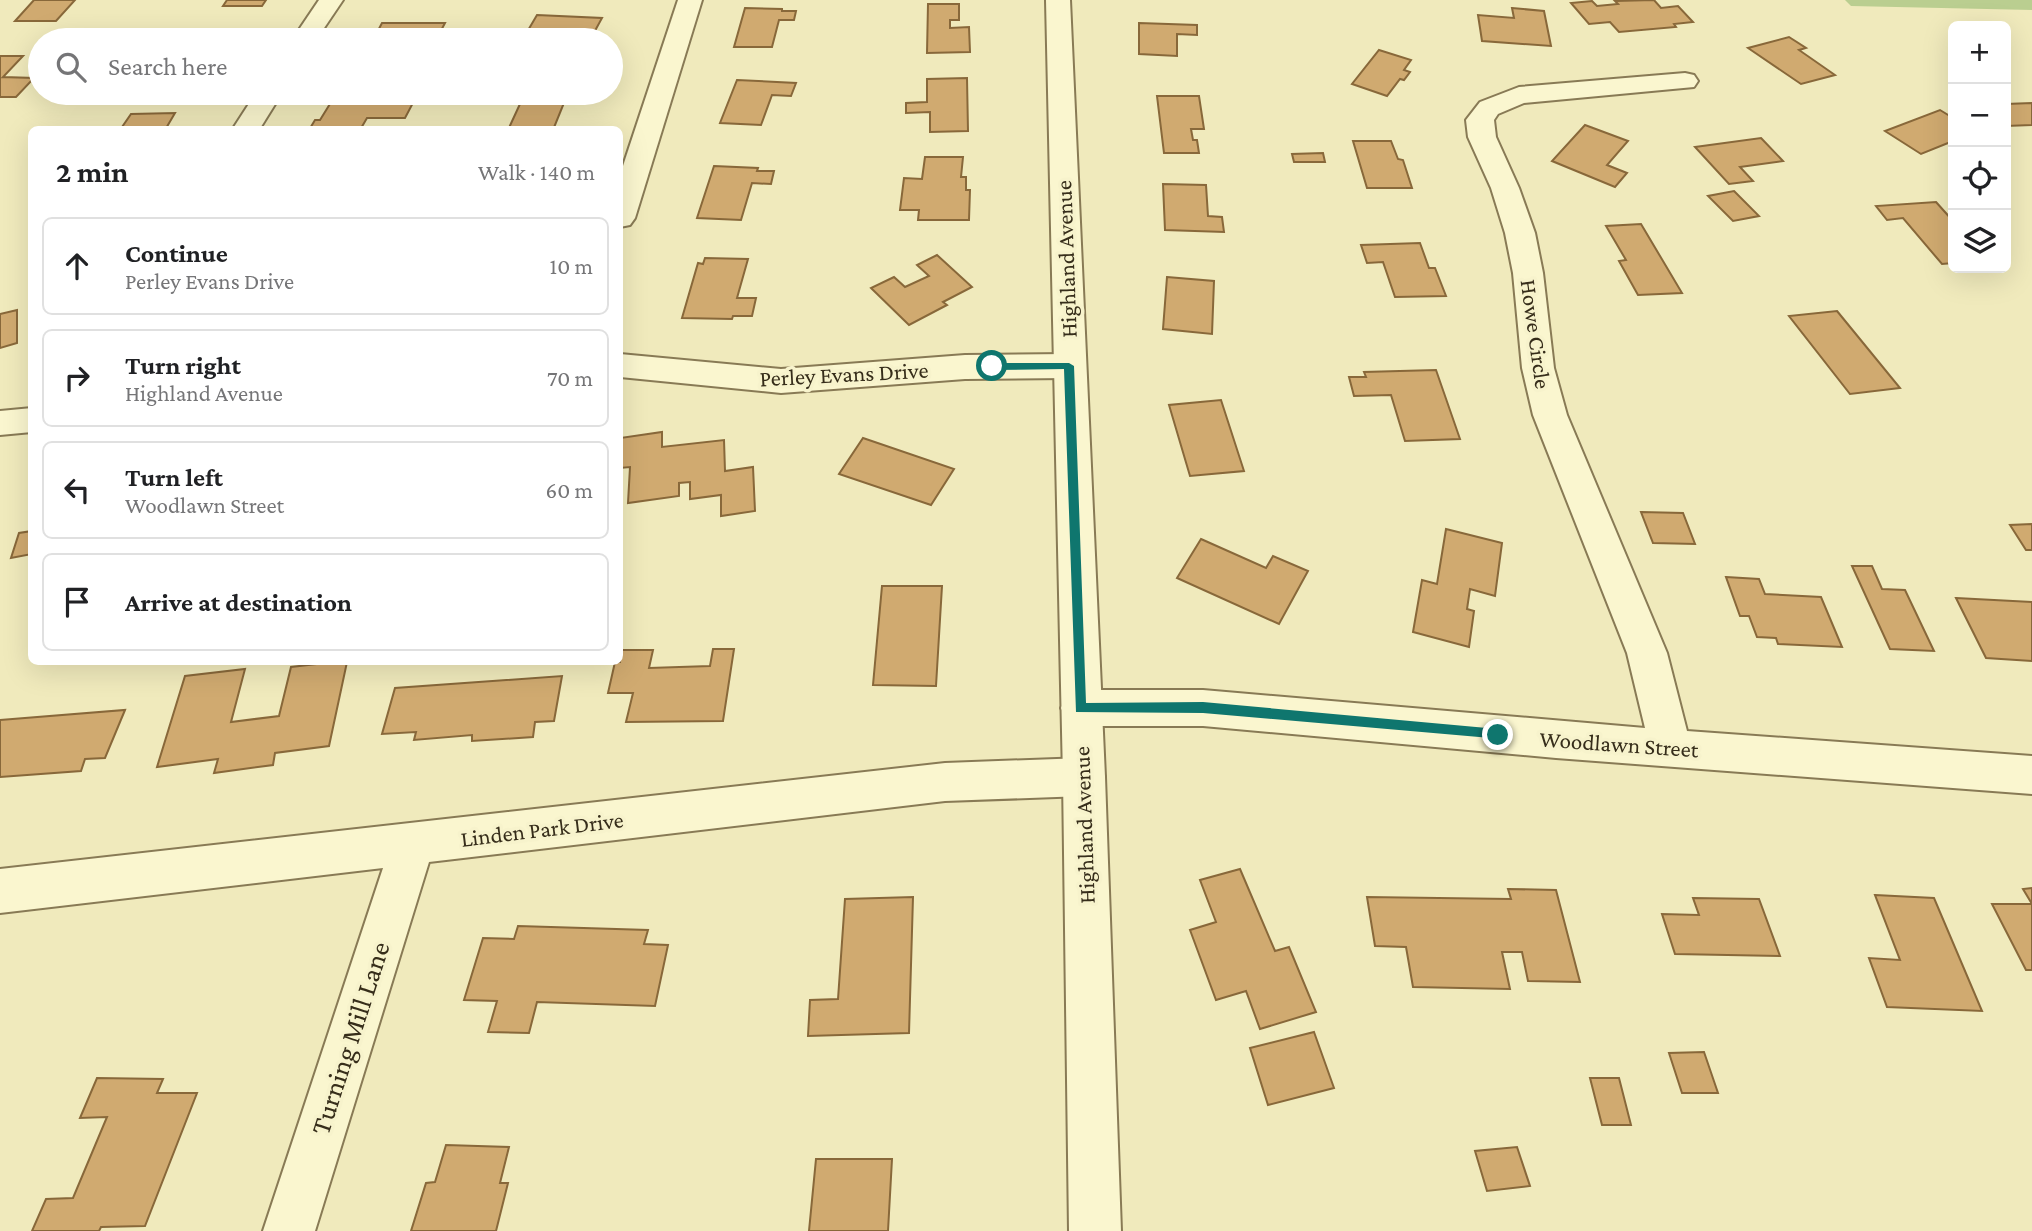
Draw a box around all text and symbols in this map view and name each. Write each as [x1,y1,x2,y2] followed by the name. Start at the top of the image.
[1948,21,2011,273] map controls
[1948,21,2011,84] button: +
[28,28,623,105] search box
[52,48,90,86] icon: search
[108,52,227,81] text: Search here
[1948,84,2011,147] button: −
[1948,147,2011,210] button: locate
[56,155,128,188] text: 2 min
[478,159,595,185] text: Walk · 140 m
[1050,180,1082,338] street label: Highland Avenue
[1948,210,2011,273] button: layers
[125,239,228,268] text: Continue
[58,247,96,285] icon: ahead
[550,253,593,279] text: 10 m
[125,268,294,294] text: Perley Evans Drive
[1515,278,1557,390] street label: Howe Circle
[976,350,1007,381] route start
[125,351,241,380] text: Turn right
[759,357,929,391] street label: Perley Evans Drive
[58,359,96,397] icon: right
[547,365,593,391] text: 70 m
[125,380,283,406] text: Highland Avenue
[125,463,223,492] text: Turn left
[58,471,96,509] icon: left
[546,477,593,503] text: 60 m
[125,492,284,518] text: Woodlawn Street
[58,583,96,621] icon: arrive
[125,588,352,617] text: Arrive at destination
[1482,719,1513,750] route end
[1539,725,1700,763] street label: Woodlawn Street
[1068,746,1100,904] street label: Highland Avenue
[459,806,625,852] street label: Linden Park Drive
[304,938,396,1138] street label: Turning Mill Lane

